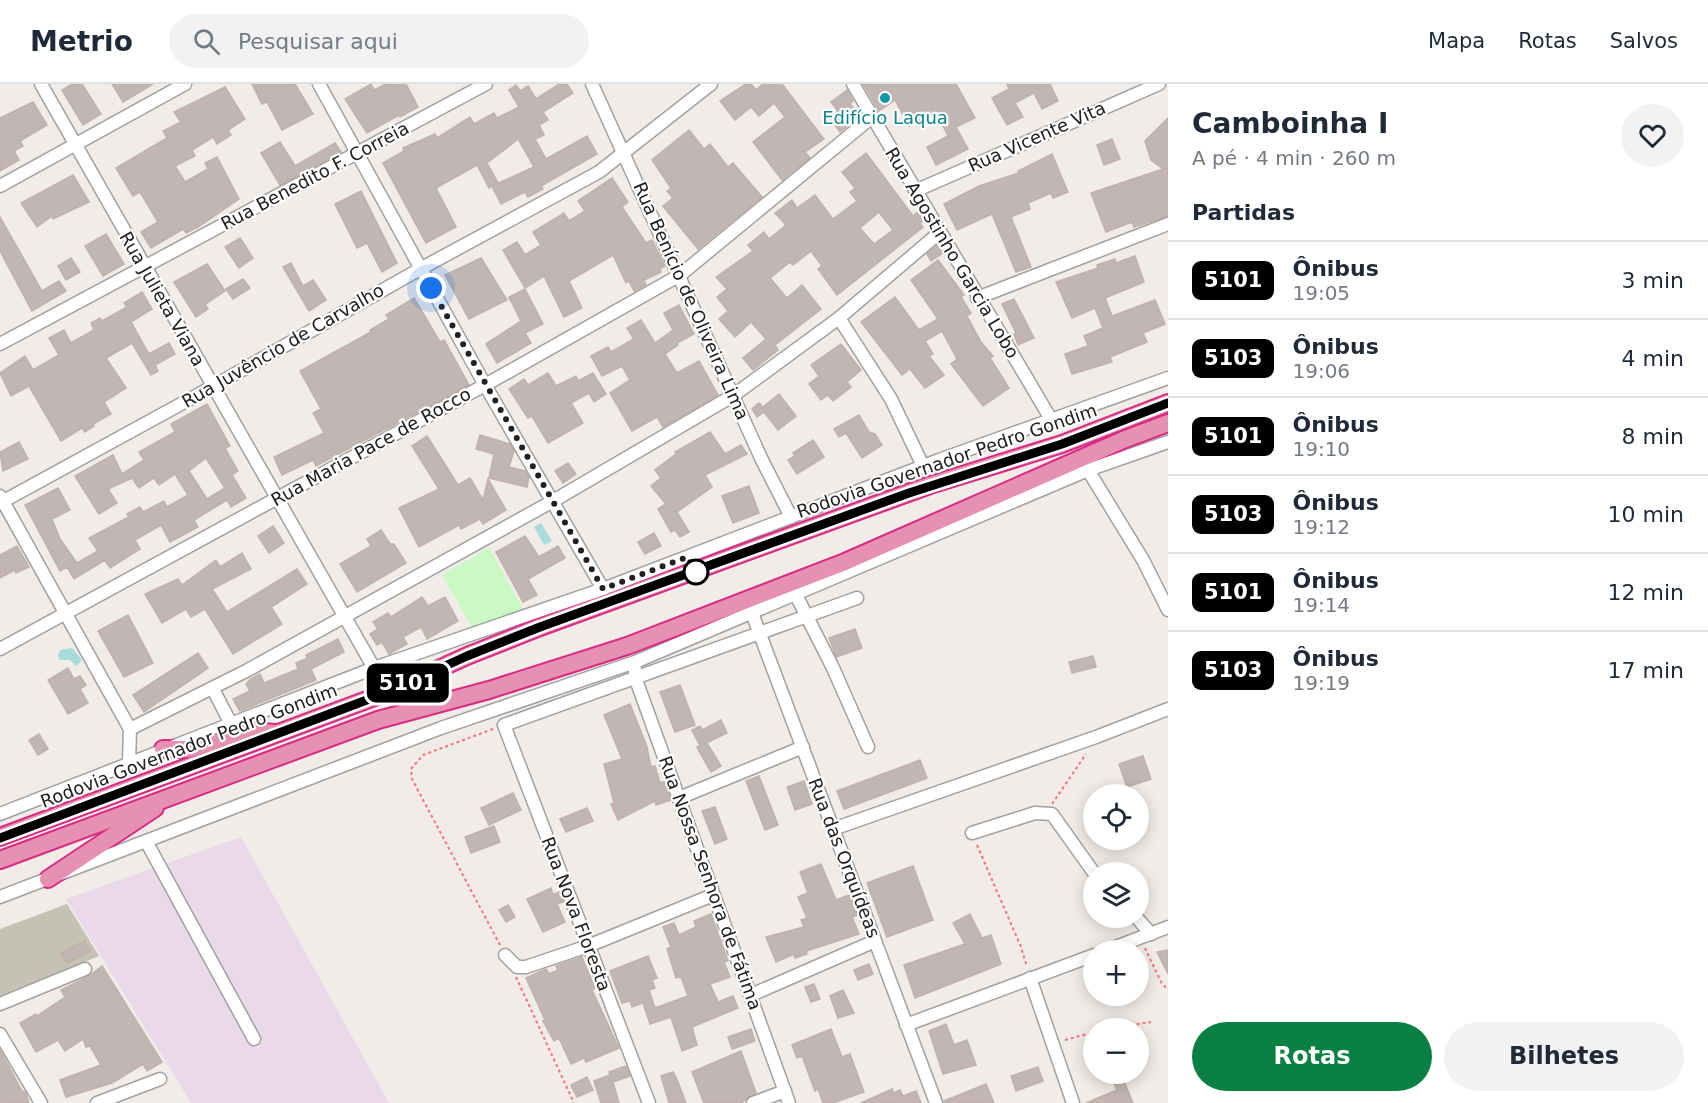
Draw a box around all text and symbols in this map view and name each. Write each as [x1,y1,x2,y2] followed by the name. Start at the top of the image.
[169,14,589,68] search box
[30,25,133,58] text: Metrio
[190,25,223,58] icon: search
[238,29,398,54] text: Pesquisar aqui
[1428,29,1485,53] text: Mapa
[1518,29,1577,53] text: Rotas
[1610,29,1678,53] text: Salvos
[878,91,892,105] marker: Edifício Laqua
[965,97,1109,176] street label: Rua Vicente Vita
[1621,104,1684,167] button: heart
[822,107,948,128] place label: Edifício Laqua
[1192,107,1388,140] text: Camboinha I
[217,117,412,234] street label: Rua Benedito F. Correia
[881,143,1024,362] street label: Rua Agostinho Garcia Lobo
[1192,146,1396,170] text: A pé · 4 min · 260 m
[629,179,754,423] street label: Rua Benício de Oliveira Lima
[1192,200,1295,225] text: Partidas
[115,228,209,370] street label: Rua Julieta Viana
[1292,256,1379,281] text: Ônibus
[1204,268,1262,292] text: 5101
[1622,268,1684,293] text: 3 min
[416,273,446,303] your location
[178,279,387,412] street label: Rua Juvêncio de Carvalho
[1292,281,1350,305] text: 19:05
[1292,334,1379,359] text: Ônibus
[1204,346,1262,370] text: 5103
[1622,346,1684,371] text: 4 min
[1292,359,1350,383] text: 19:06
[267,383,474,510] street label: Rua Maria Pace de Rocco
[794,399,1100,522] street label: Rodovia Governador Pedro Gondim
[1292,412,1379,437] text: Ônibus
[1204,424,1262,448] text: 5101
[1622,424,1684,449] text: 8 min
[1292,437,1350,461] text: 19:10
[1292,490,1379,515] text: Ônibus
[1204,502,1262,526] text: 5103
[1608,502,1684,527] text: 10 min
[1292,515,1350,539] text: 19:12
[683,559,709,585] unlabelled marker
[1292,568,1379,593] text: Ônibus
[1204,580,1262,604] text: 5101
[1608,580,1684,605] text: 12 min
[1292,593,1350,617] text: 19:14
[1292,646,1379,671] text: Ônibus
[1204,658,1262,682] text: 5103
[1608,658,1684,683] text: 17 min
[366,664,450,702] line badge: 5101
[379,671,437,695] text: 5101
[1292,671,1350,695] text: 19:19
[38,679,340,812] street label: Rodovia Governador Pedro Gondim
[655,753,766,1013] street label: Rua Nossa Senhora de Fátima
[804,775,885,941] street label: Rua das Orquídeas
[1083,784,1149,1084] map controls
[1083,784,1149,850] button: locate
[537,834,616,994] street label: Rua Nova Floresta
[1083,862,1149,928] button: layers
[1083,940,1149,1006] button: +
[1083,1018,1149,1084] button: −
[1192,1022,1432,1091] button: Rotas
[1444,1022,1684,1091] button: Bilhetes

